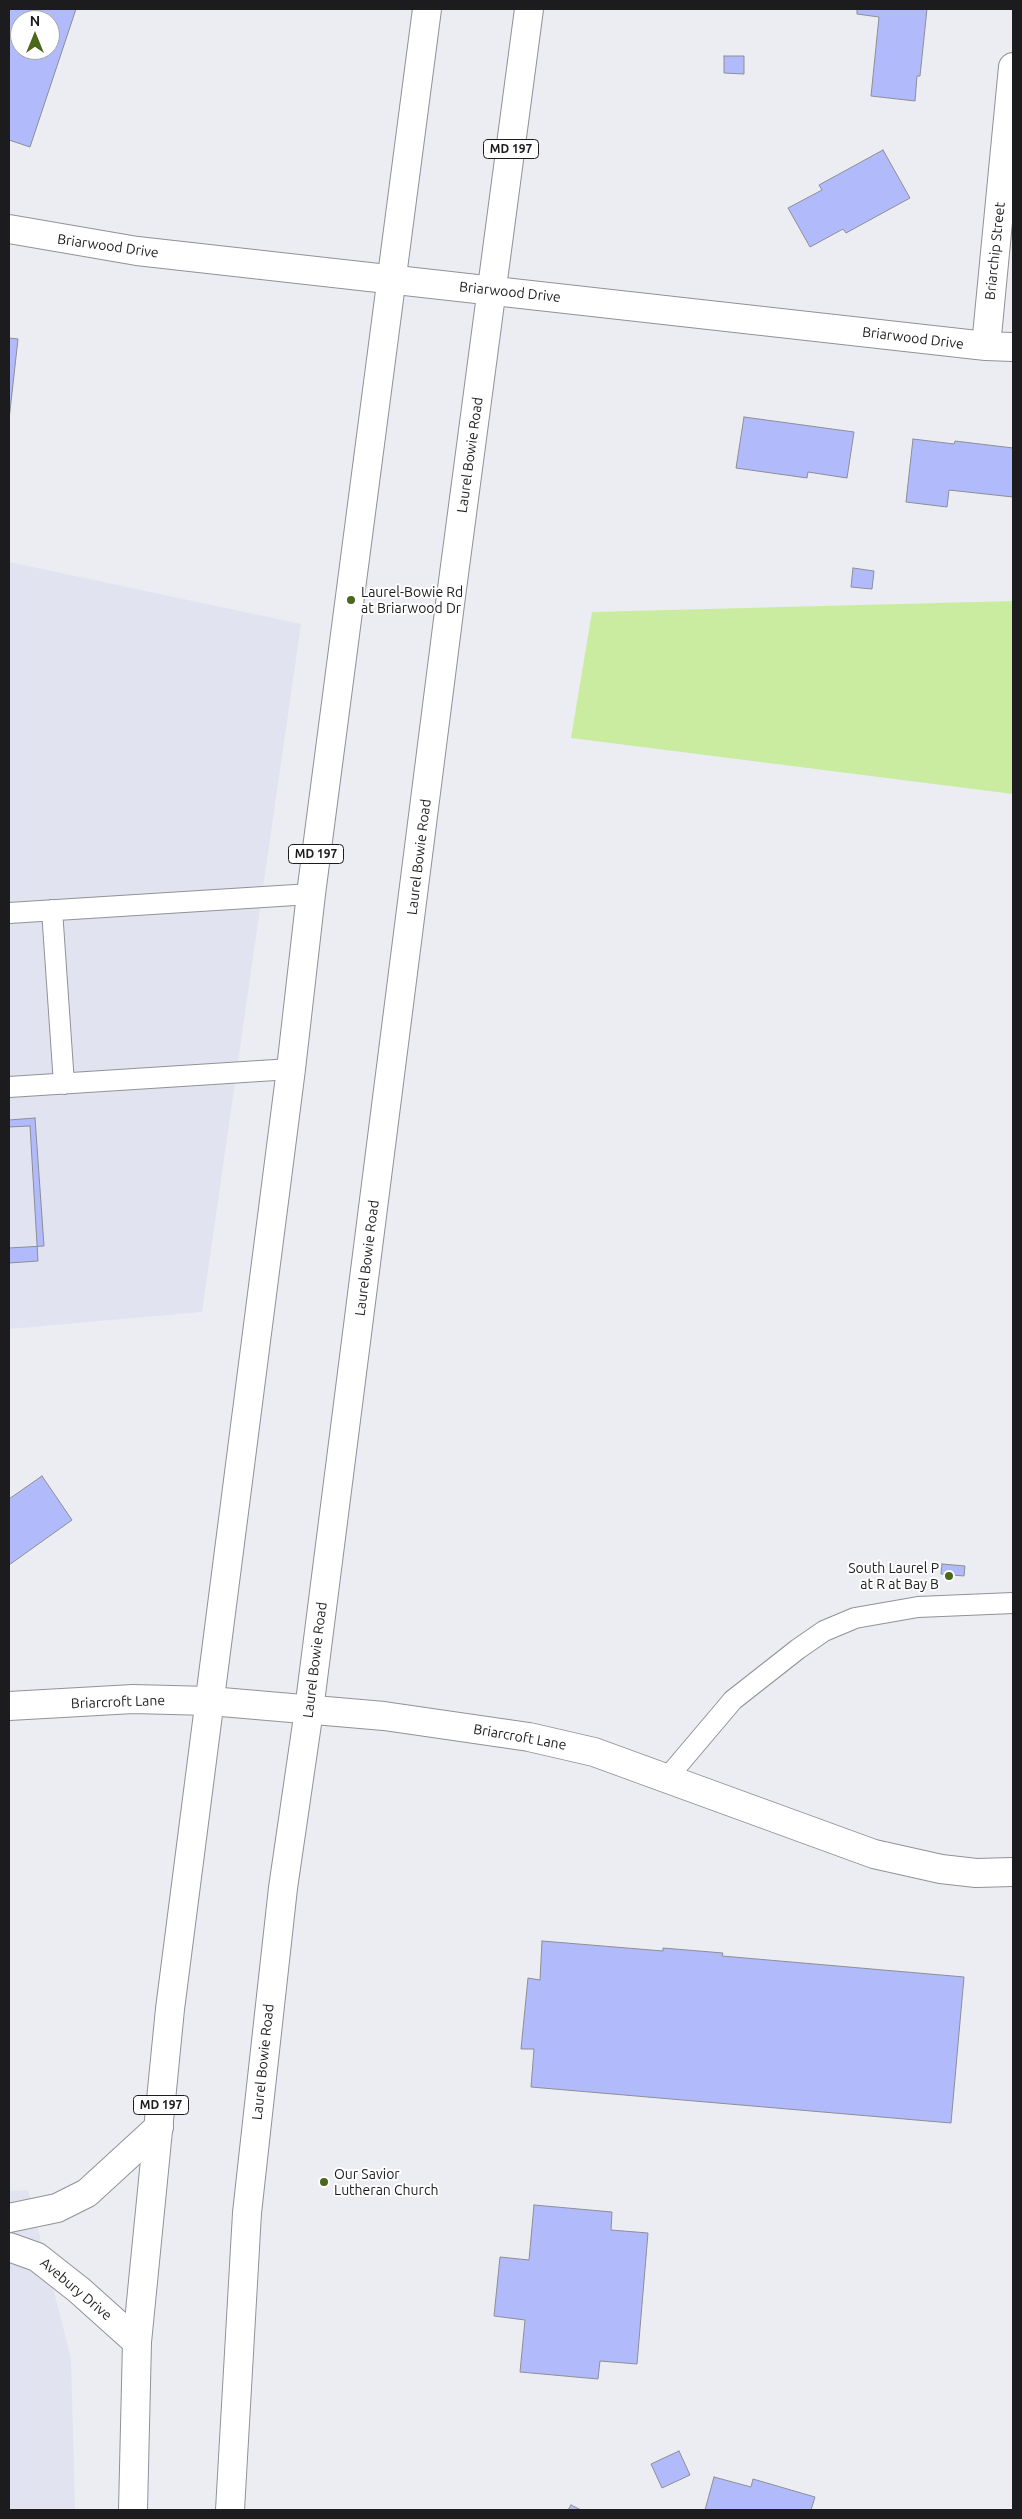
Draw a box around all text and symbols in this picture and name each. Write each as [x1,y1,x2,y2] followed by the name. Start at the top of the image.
[10,10,60,60] north arrow
[30,13,40,29] text: N
[484,140,538,158] road number: MD 197
[981,201,1009,301] street label: Briarchip Street
[56,231,160,261] street label: Briarwood Drive
[458,278,562,306] street label: Briarwood Drive
[861,323,965,353] street label: Briarwood Drive
[454,396,486,514] street label: Laurel Bowie Road
[361,584,463,616] place label: Laurel-Bowie Rd at Briarwood Dr
[345,594,357,606] marker: Laurel-Bowie Rd at Briarwood Dr
[404,798,434,916] street label: Laurel Bowie Road
[288,844,344,864] road number: MD 197
[352,1199,382,1317] street label: Laurel Bowie Road
[848,1560,939,1592] place label: South Laurel P at R at Bay B
[943,1570,955,1582] marker: South Laurel P at R at Bay B
[300,1601,330,1719] street label: Laurel Bowie Road
[71,1692,165,1712] street label: Briarcroft Lane
[472,1721,568,1753] street label: Briarcroft Lane
[249,2003,277,2121] street label: Laurel Bowie Road
[134,2096,188,2114] road number: MD 197
[334,2166,438,2198] place label: Our Savior Lutheran Church
[318,2176,330,2188] marker: Our Savior Lutheran Church
[37,2254,115,2324] street label: Avebury Drive

